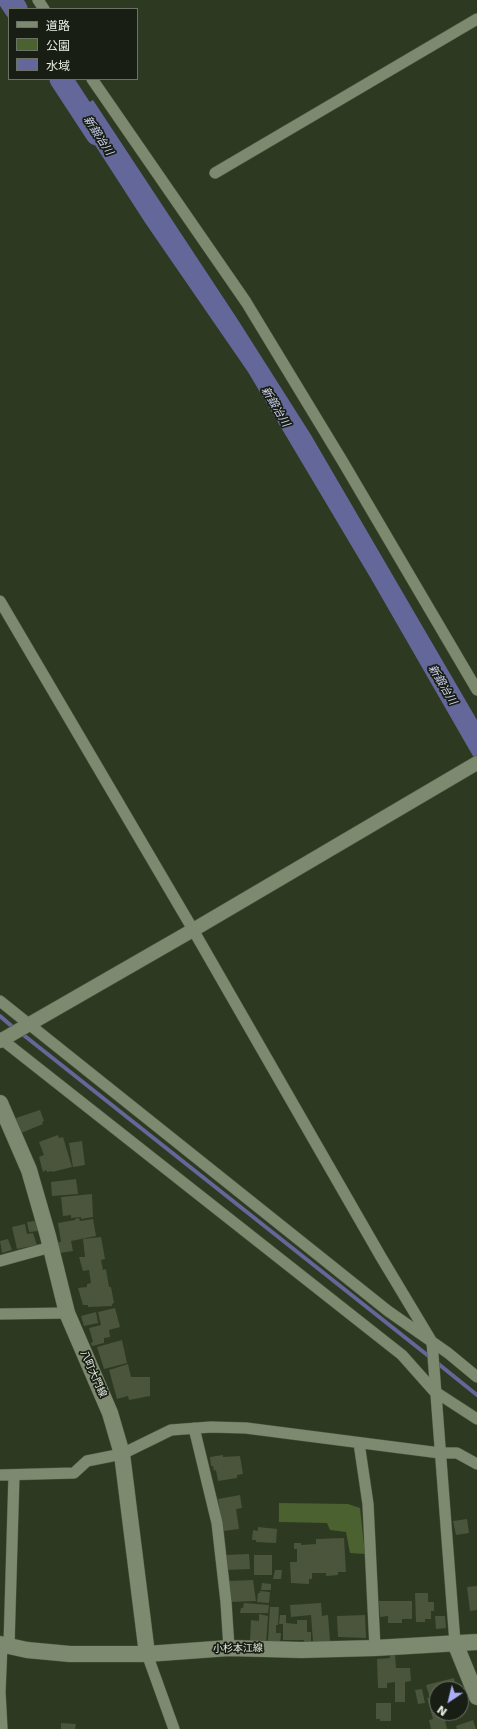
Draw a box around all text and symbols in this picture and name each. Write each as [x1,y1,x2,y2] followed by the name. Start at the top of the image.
[8,8,138,80] legend
[46,19,70,33] text: 道路
[46,39,70,53] text: 公園
[46,59,70,73] text: 水域
[80,114,116,158] water label: 新鍛冶川
[258,385,292,429] water label: 新鍛冶川
[425,663,459,707] water label: 新鍛冶川
[77,1349,109,1399] street label: 八町大門線
[213,1643,263,1655] street label: 小杉本江線
[429,1681,469,1721] north arrow
[435,1702,450,1718] text: N

